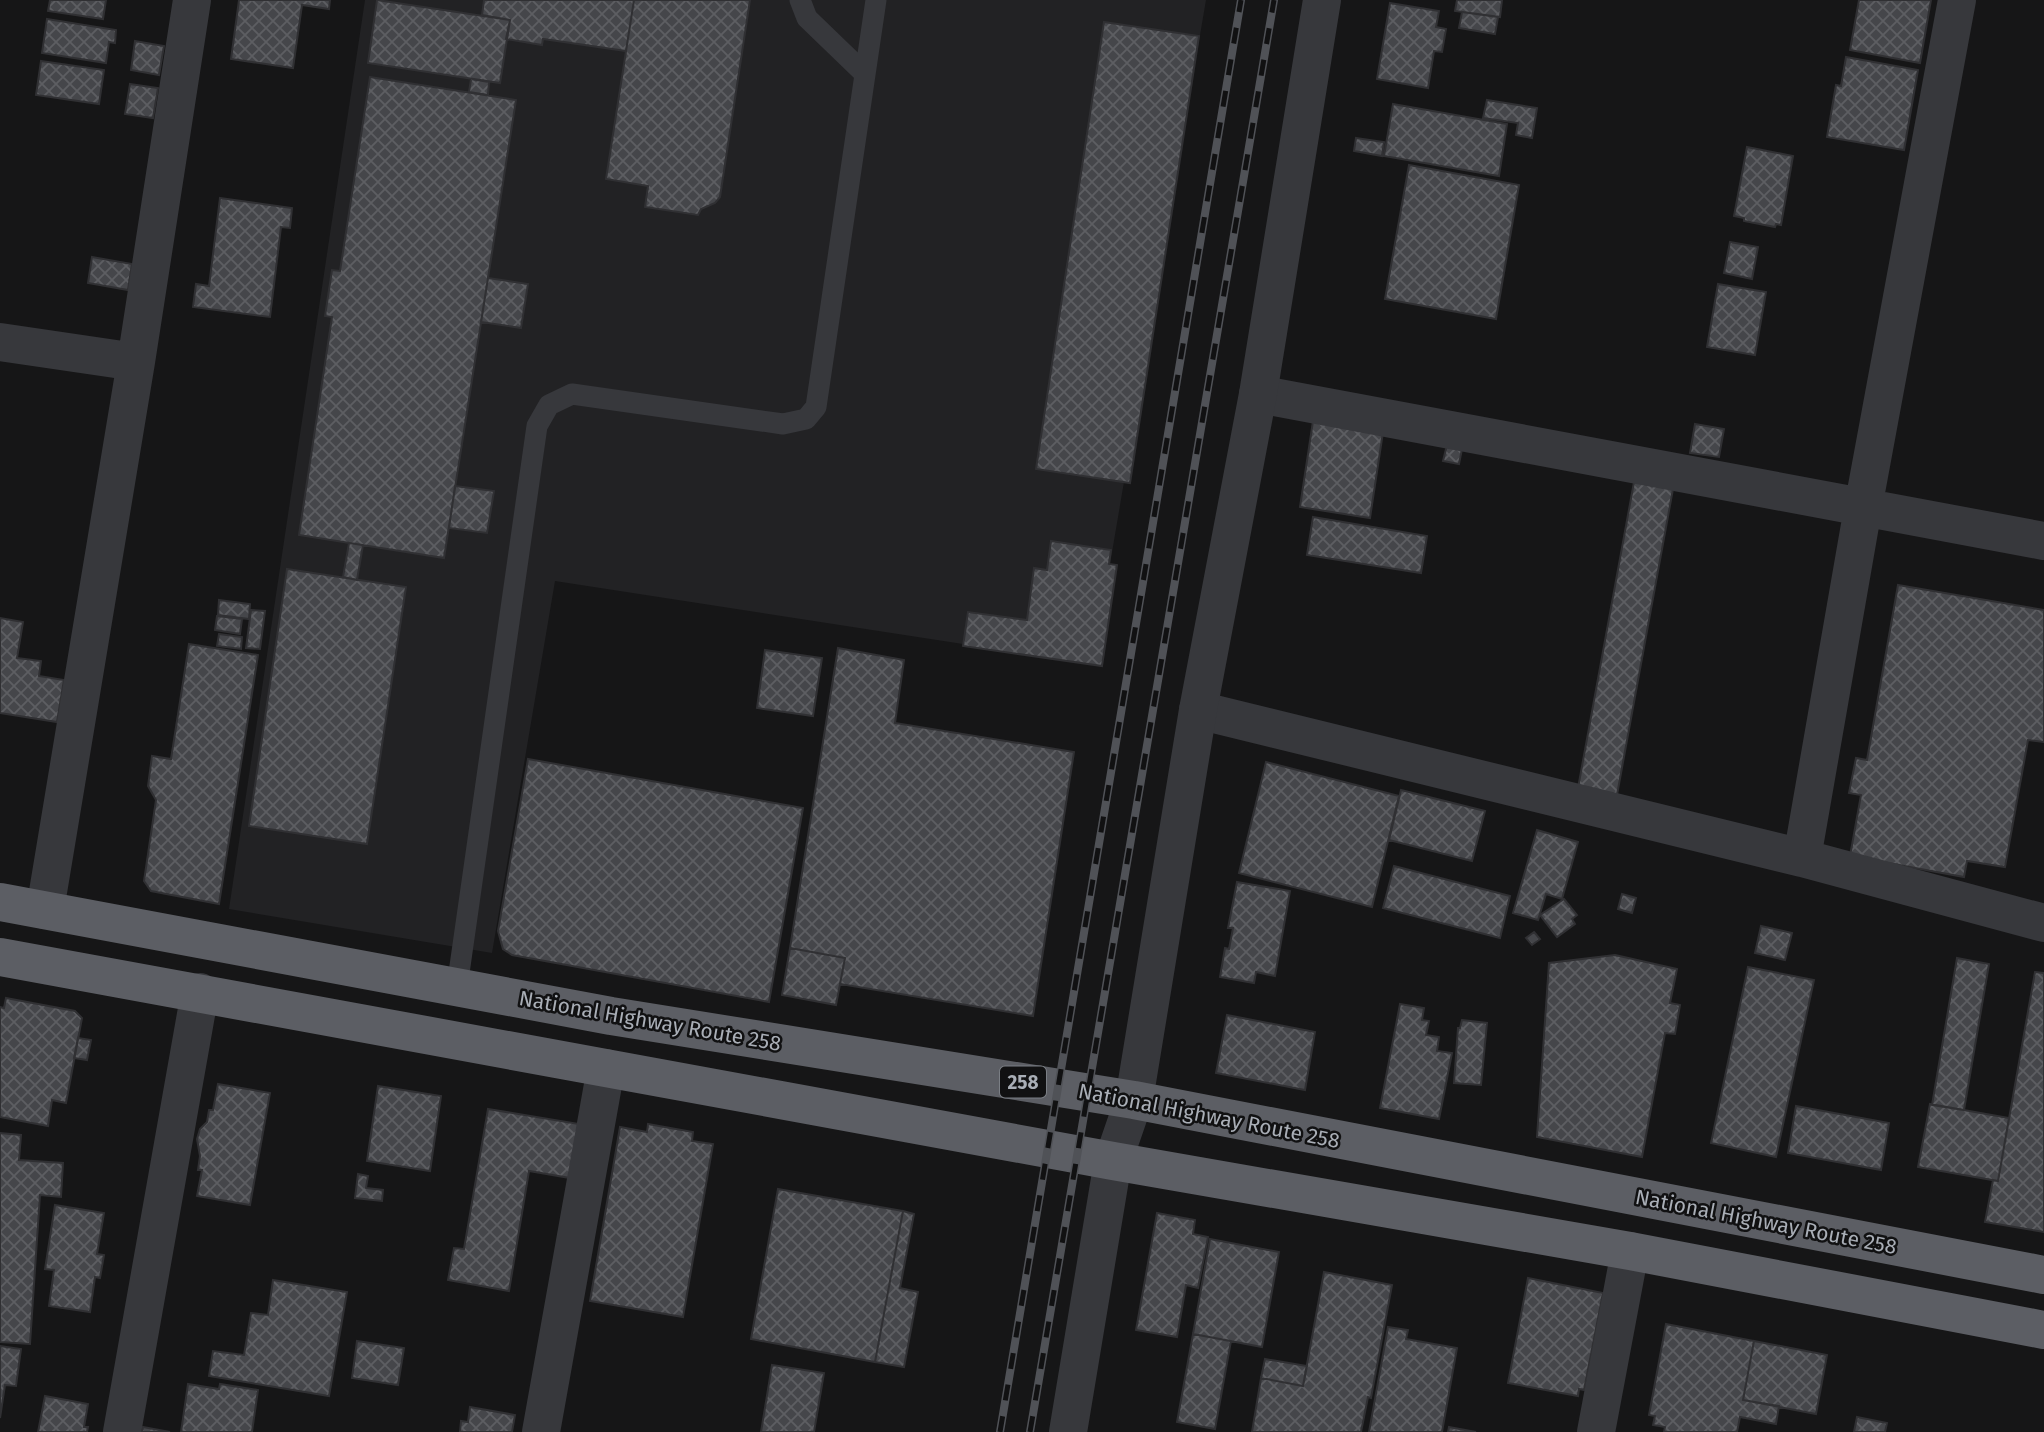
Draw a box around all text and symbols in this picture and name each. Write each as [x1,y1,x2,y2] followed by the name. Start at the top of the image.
[517,985,783,1057] street label: National Highway Route 258
[1000,1066,1046,1098] road number: 258
[1076,1078,1342,1154] street label: National Highway Route 258
[1633,1184,1899,1260] street label: National Highway Route 258

